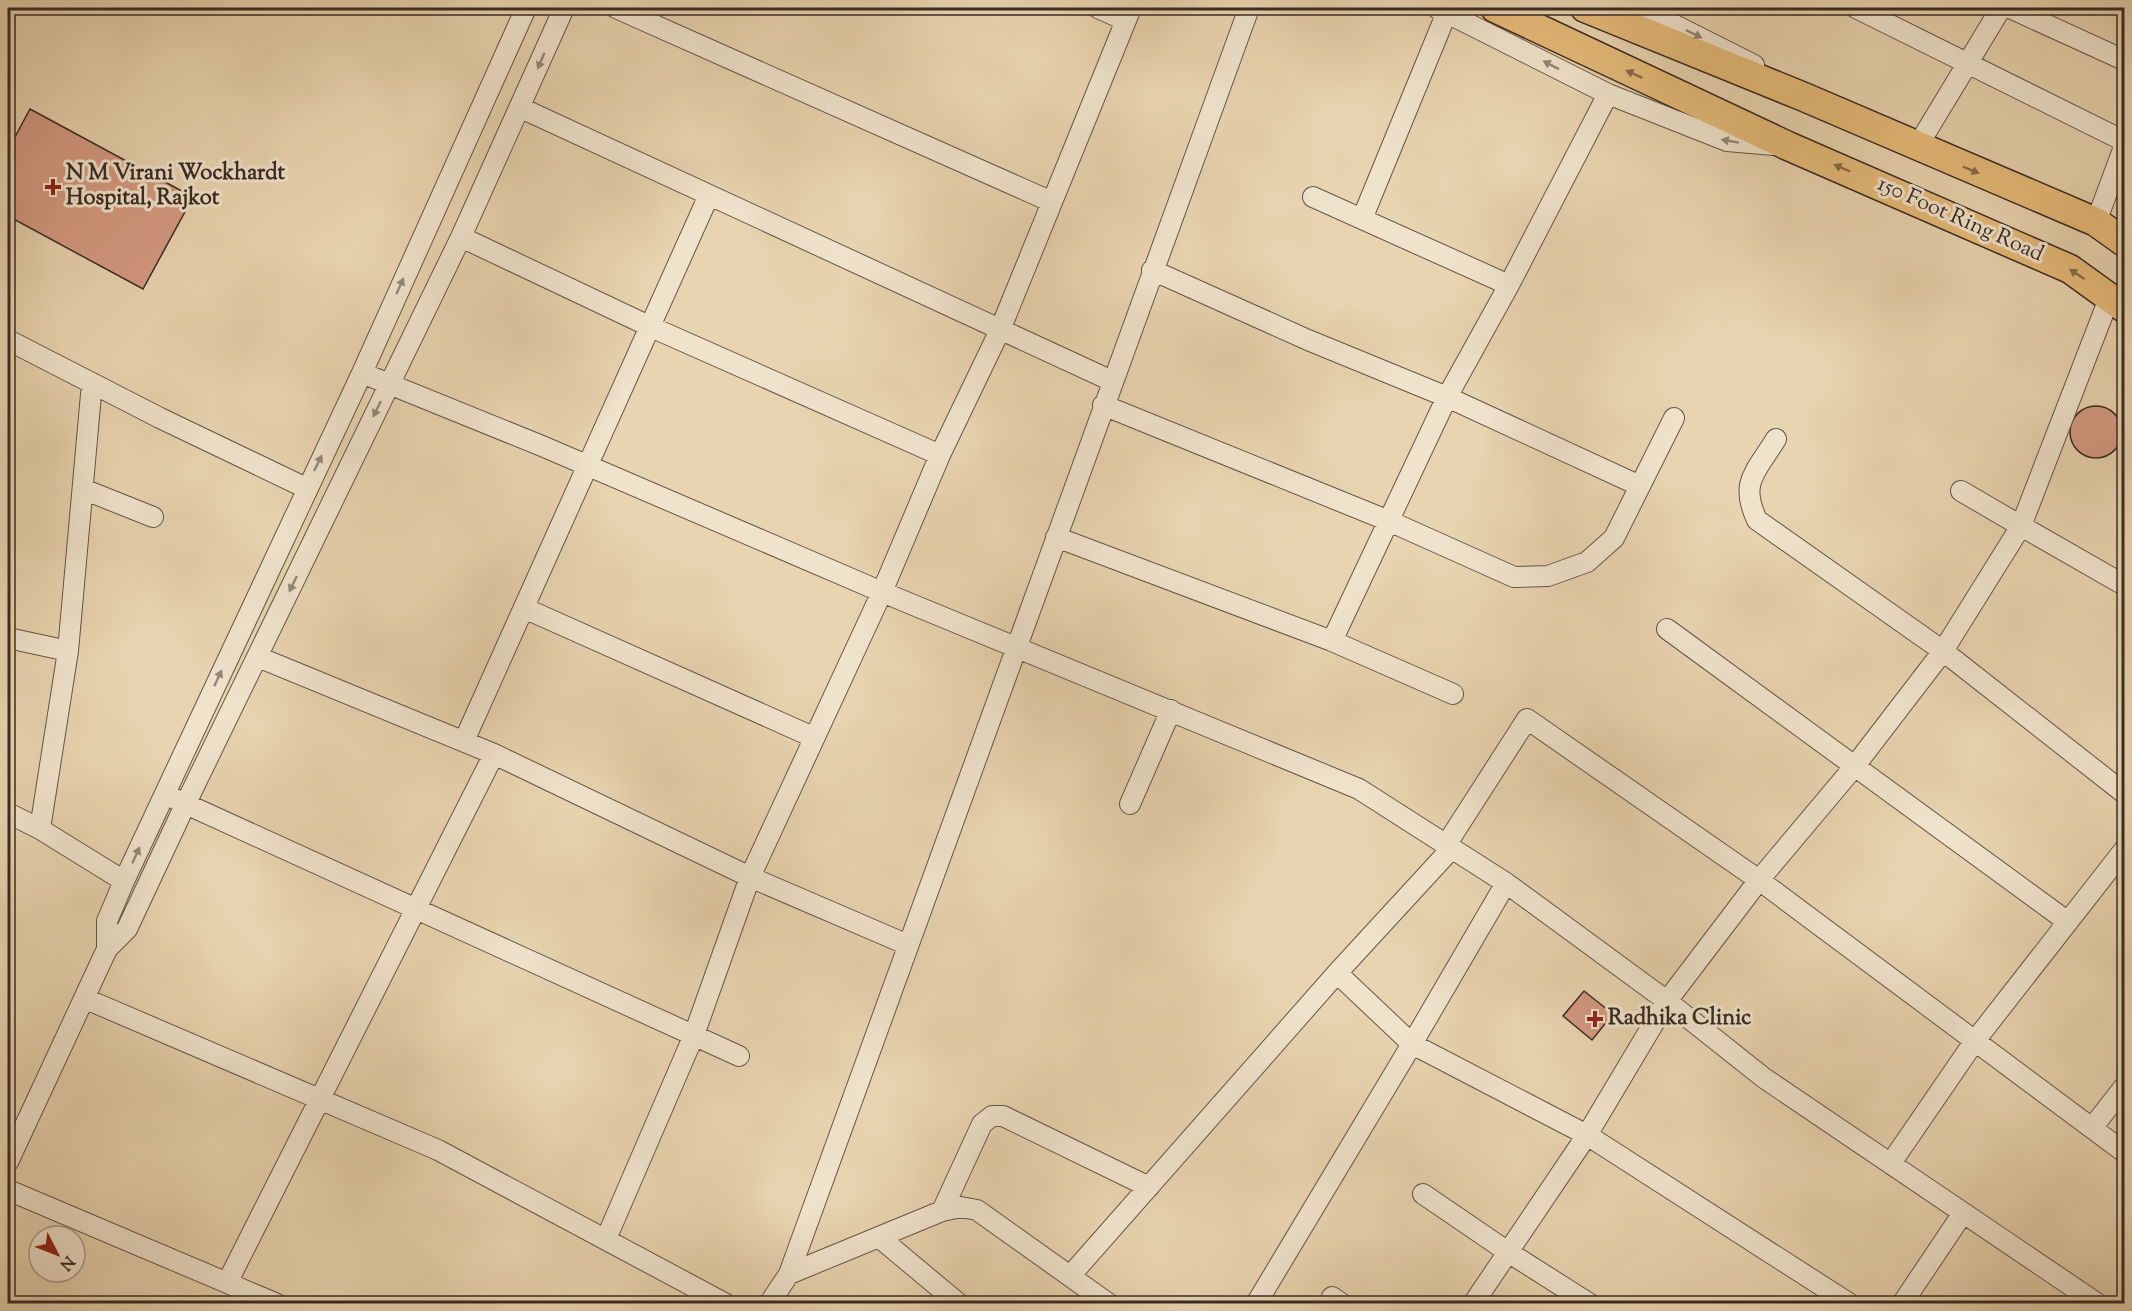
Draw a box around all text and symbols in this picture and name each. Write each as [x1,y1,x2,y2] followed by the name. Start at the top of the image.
[1685,29,1702,38] one-way arrow
[536,53,546,71] one-way arrow
[1542,61,1559,70] one-way arrow
[1625,69,1642,78] one-way arrow
[1720,136,1739,145] one-way arrow
[66,158,285,215] place label: N M Virani Wockhardt Hospital, Rajkot
[1832,163,1850,173] one-way arrow
[1962,165,1979,174] one-way arrow
[1872,169,2048,271] street label: 150 Foot Ring Road
[44,178,62,196] marker: N M Virani Wockhardt Hospital, Rajkot
[2069,269,2085,280] one-way arrow
[396,278,405,295] one-way arrow
[373,400,382,417] one-way arrow
[313,454,322,471] one-way arrow
[288,576,297,593] one-way arrow
[214,669,223,686] one-way arrow
[132,846,141,863] one-way arrow
[1608,1003,1751,1035] place label: Radhika Clinic
[1586,1010,1604,1028] marker: Radhika Clinic
[27,1224,87,1284] north arrow
[53,1250,79,1275] text: N

